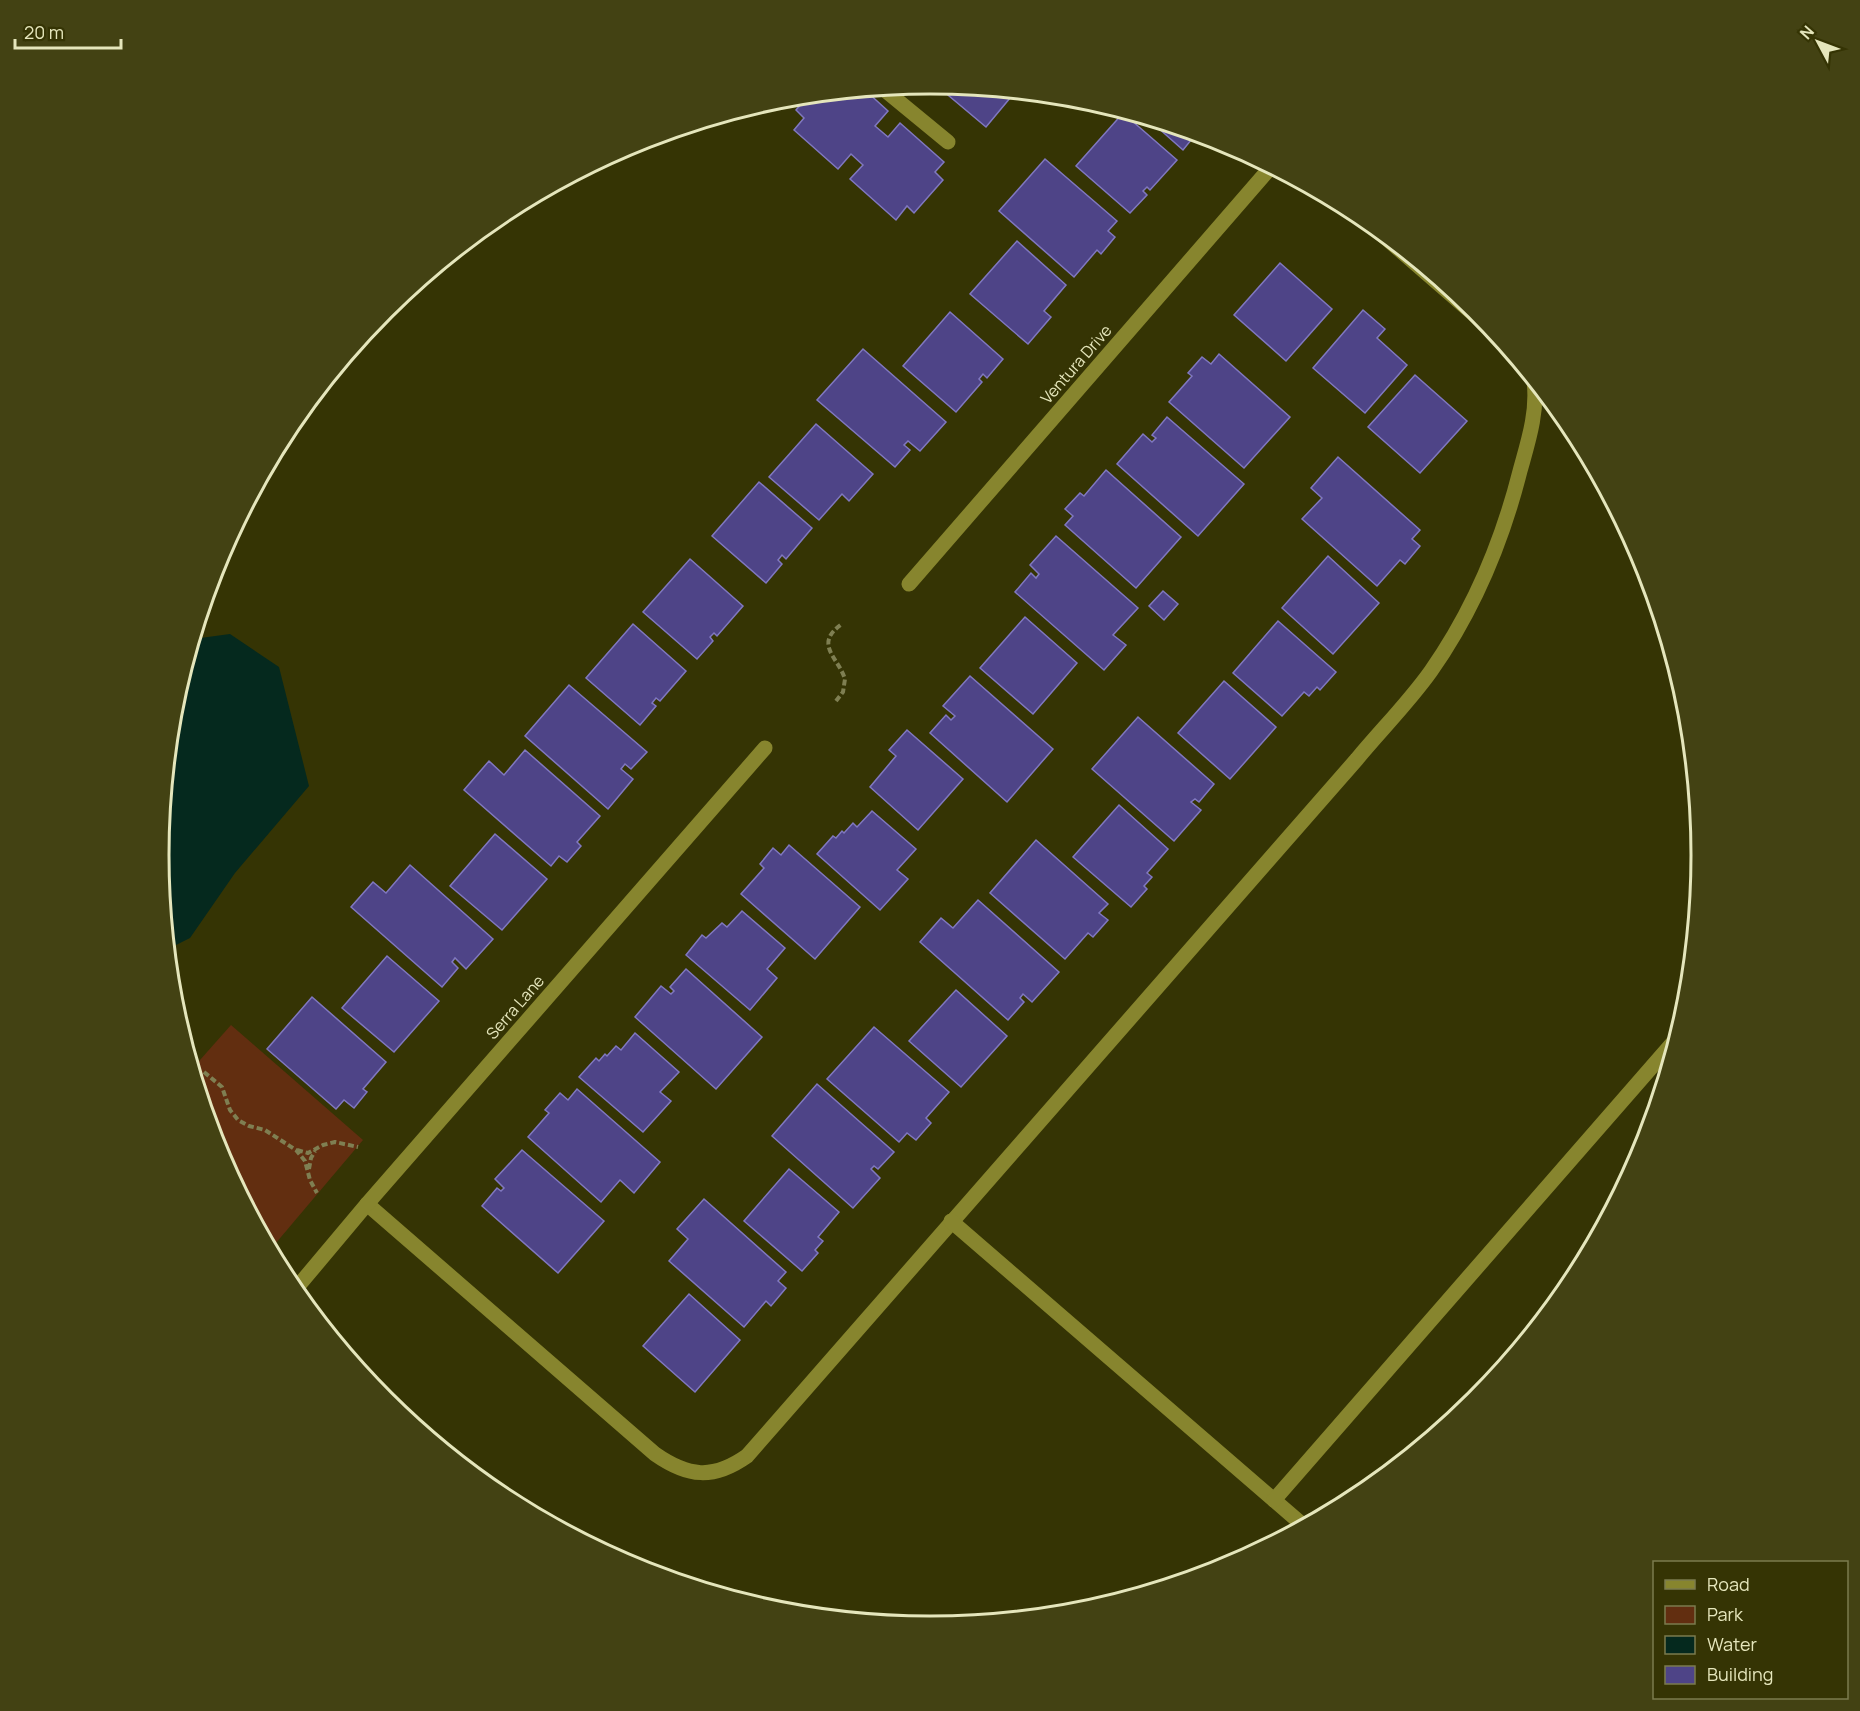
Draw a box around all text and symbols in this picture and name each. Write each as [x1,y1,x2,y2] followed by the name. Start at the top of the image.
[15,12,122,50] scale bar
[1788,12,1848,72] north arrow
[24,20,64,44] text: 20 m
[1795,21,1819,44] text: N
[1035,320,1117,408] street label: Ventura Drive
[481,970,549,1044] street label: Serra Lane
[1653,1561,1848,1699] legend
[1707,1572,1750,1596] text: Road
[1707,1602,1744,1626] text: Park
[1707,1632,1757,1656] text: Water
[1707,1662,1773,1686] text: Building

